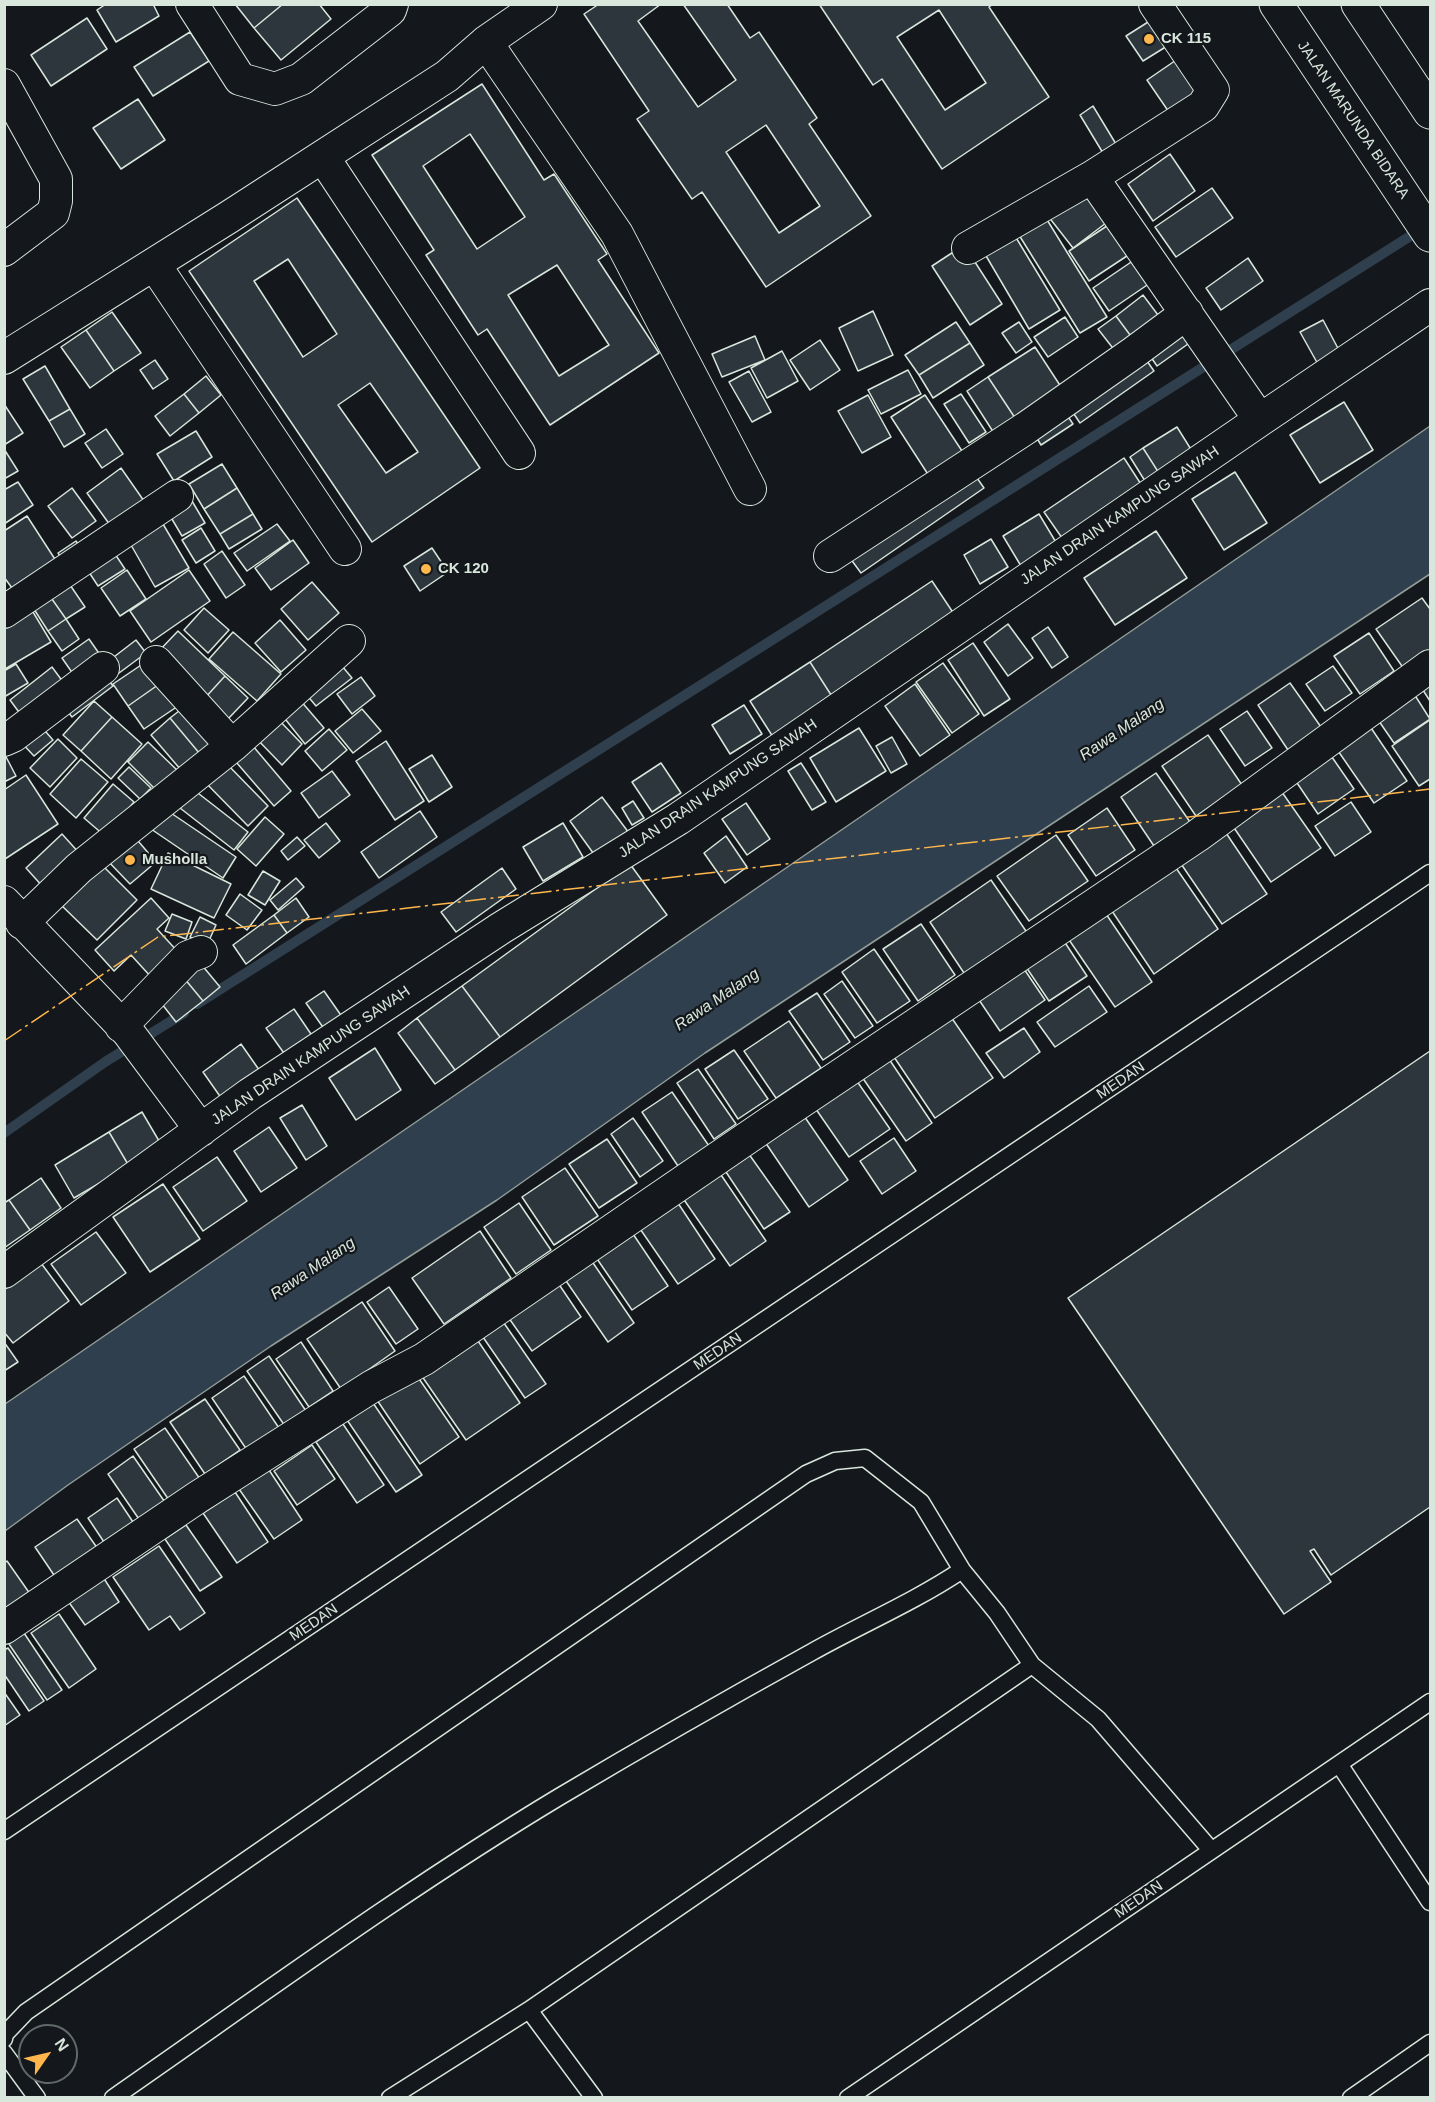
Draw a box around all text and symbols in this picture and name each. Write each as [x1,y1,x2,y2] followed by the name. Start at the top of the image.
[1161,30,1211,48] place label: CK 115
[1142,32,1156,46] marker: CK 115
[1293,38,1413,202] street label: JALAN MARUNDA BIDARA
[1017,443,1223,589] street label: JALAN DRAIN KAMPUNG SAWAH
[438,560,489,578] place label: CK 120
[419,562,433,576] marker: CK 120
[1076,695,1168,765] water label: Rawa Malang
[615,716,821,862] street label: JALAN DRAIN KAMPUNG SAWAH
[142,851,207,869] place label: Musholla
[123,853,137,867] marker: Musholla
[671,965,763,1035] water label: Rawa Malang
[208,983,414,1129] street label: JALAN DRAIN KAMPUNG SAWAH
[1094,1058,1148,1104] street label: MEDAN
[267,1234,359,1304] water label: Rawa Malang
[691,1329,745,1375] street label: MEDAN
[287,1600,341,1646] street label: MEDAN
[1112,1877,1166,1923] street label: MEDAN
[18,2024,78,2084] north arrow
[51,2035,72,2054] text: N

